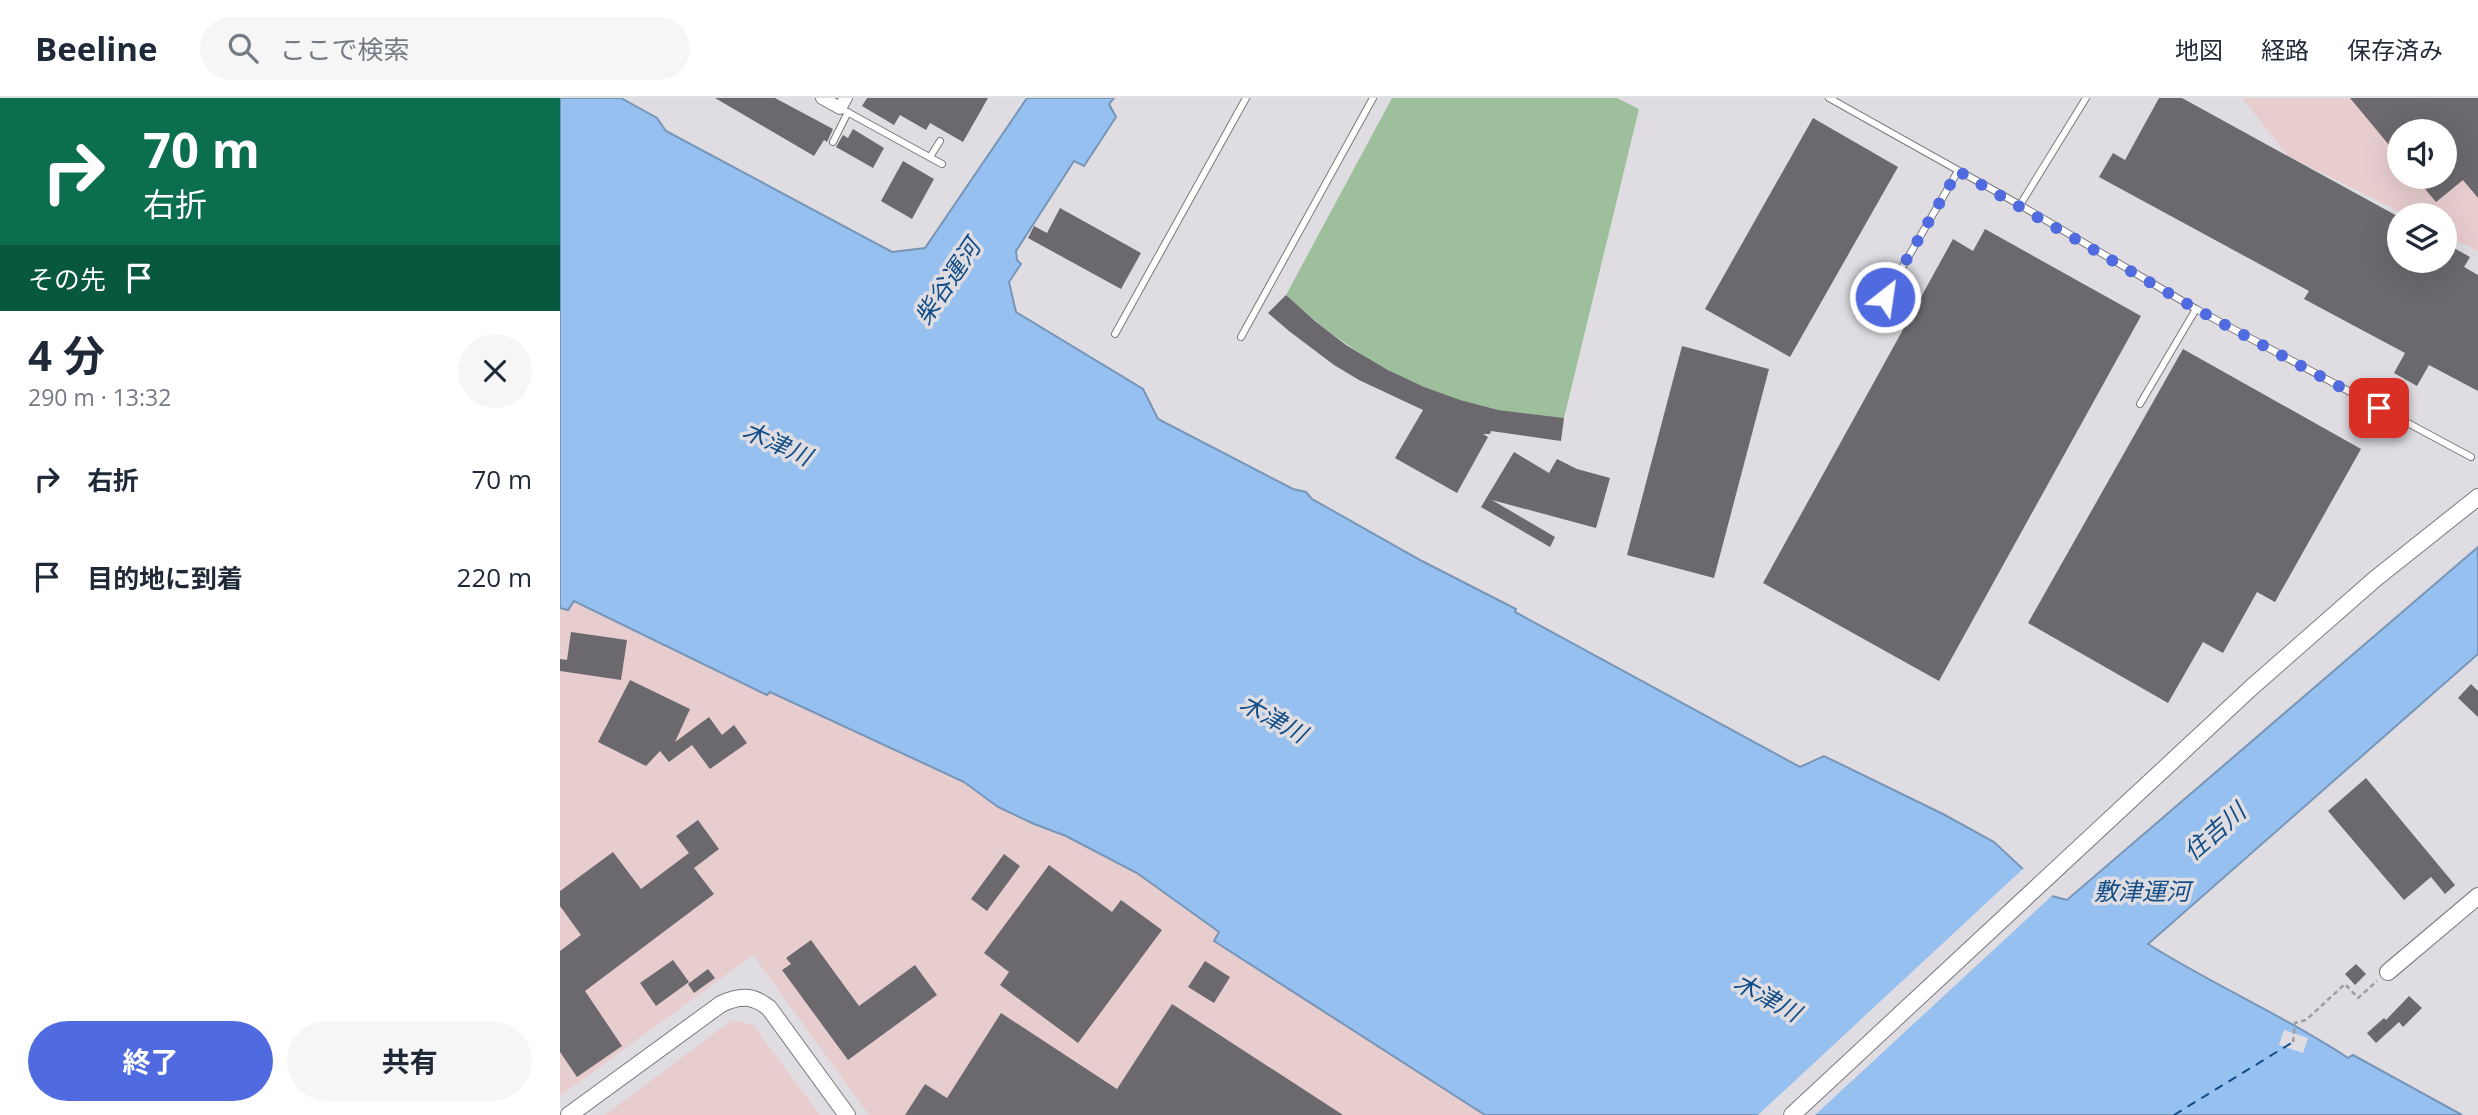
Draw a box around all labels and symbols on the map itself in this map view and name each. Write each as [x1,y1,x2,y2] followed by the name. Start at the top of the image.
[906,229,990,330] water label: 柴谷運河
[1848,260,1922,334] position arrow
[2349,378,2409,438] pin
[738,413,820,474] water label: 木津川
[1234,686,1316,751] water label: 木津川
[2176,793,2254,867] water label: 住吉川
[2094,874,2194,907] water label: 敷津運河
[1728,965,1810,1030] water label: 木津川

